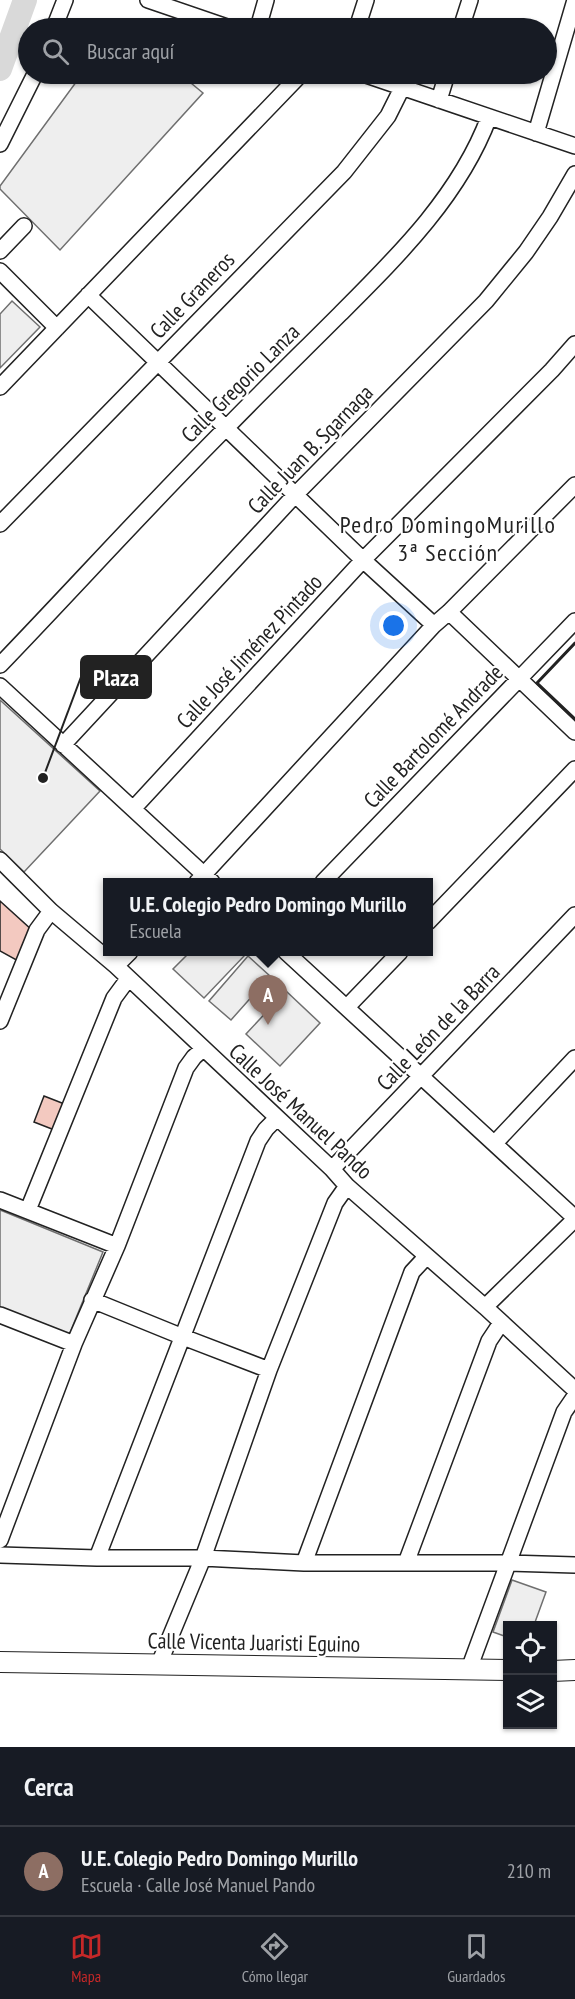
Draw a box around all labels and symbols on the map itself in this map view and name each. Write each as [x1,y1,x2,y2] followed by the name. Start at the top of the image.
[144,246,240,344] street label: Calle Graneros
[175,318,305,448] street label: Calle Gregorio Lanza
[241,379,379,519] street label: Calle Juan B. Sgarnaga
[340,509,556,568] district label: Pedro DomingoMurillo 3ª Sección
[170,568,328,734] street label: Calle José Jiménez Pintado
[379,611,408,640] your location
[81,656,151,698] callout: Plaza
[357,658,509,814] street label: Calle Bartolomé Andrade
[93,662,139,693] text: Plaza
[370,958,506,1096] street label: Calle León de la Barra
[248,976,288,1025] pin: A
[223,1037,379,1185] street label: Calle José Manuel Pando
[147,1626,361,1658] street label: Calle Vicenta Juaristi Eguino

